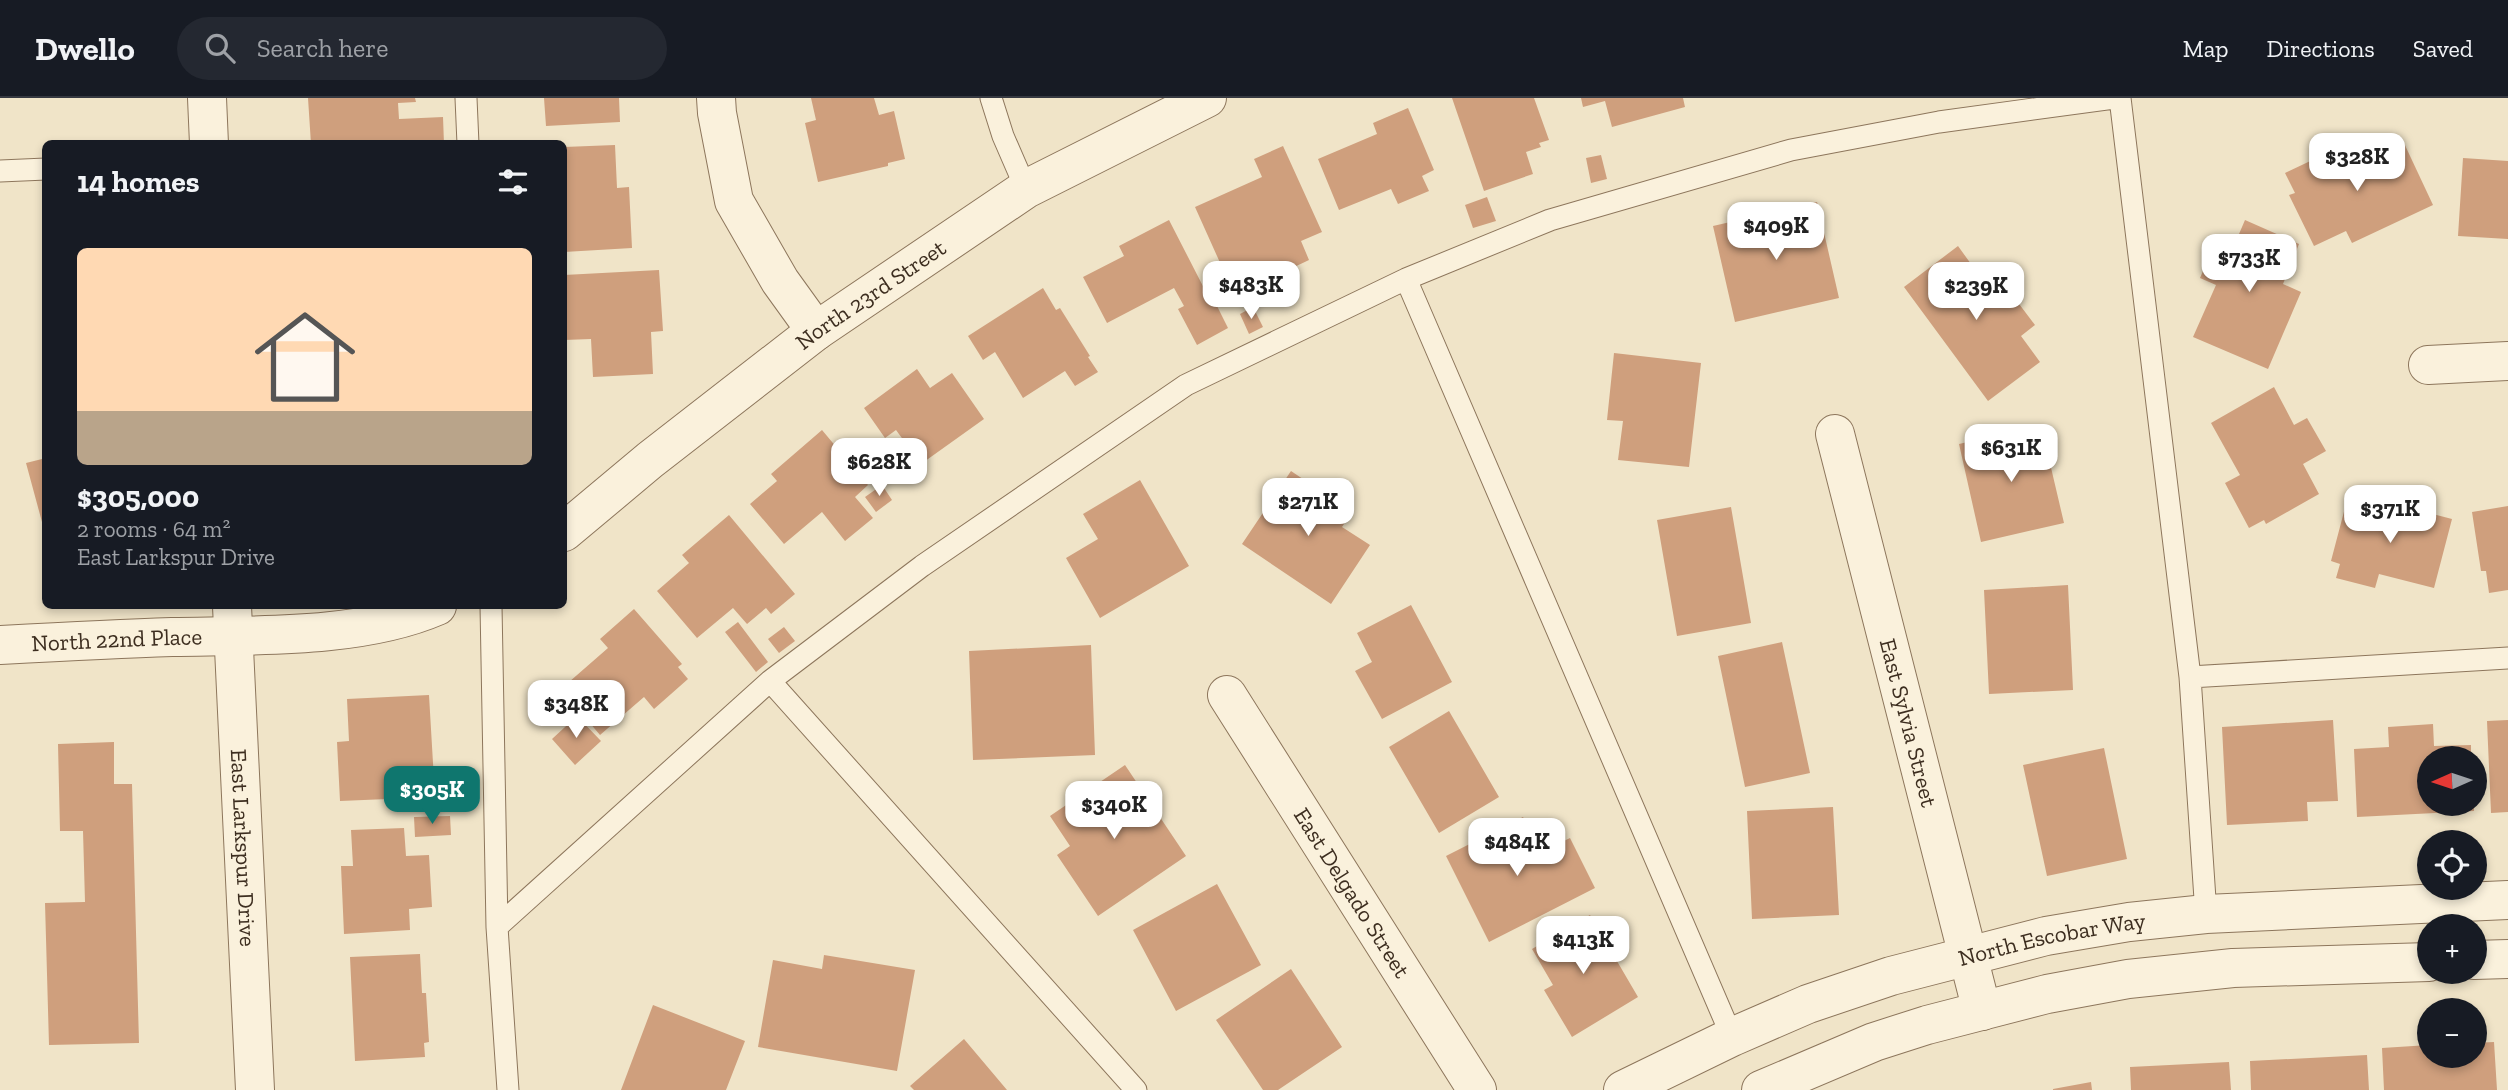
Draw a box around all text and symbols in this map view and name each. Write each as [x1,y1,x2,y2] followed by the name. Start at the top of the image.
[177,17,667,80] search box
[35,29,135,68] text: Dwello
[201,29,239,67] icon: search
[257,32,388,64] text: Search here
[2183,34,2229,63] text: Map
[2267,34,2375,63] text: Directions
[2413,34,2473,63] text: Saved
[2308,134,2406,193] pin: $328K
[2325,142,2389,170] text: $328K
[494,163,532,201] icon: filters
[77,164,200,200] text: 14 homes
[1727,202,1825,262] pin: $409K
[1743,211,1809,239] text: $409K
[790,233,951,356] street label: North 23rd Street
[2200,234,2298,294] pin: $733K
[2218,243,2280,271] text: $733K
[1202,262,1300,321] pin: $483K
[1927,262,2025,322] pin: $239K
[1219,270,1283,298] text: $483K
[1944,271,2008,299] text: $239K
[242,294,368,420] icon: home
[1962,424,2060,484] pin: $631K
[1981,433,2041,461] text: $631K
[830,438,928,498] pin: $628K
[847,447,911,475] text: $628K
[1259,478,1357,538] pin: $271K
[77,479,199,515] text: $305,000
[2341,486,2439,545] pin: $371K
[1278,487,1338,515] text: $271K
[2360,494,2420,522] text: $371K
[77,515,230,543] text: 2 rooms · 64 m²
[77,543,275,571] text: East Larkspur Drive
[31,622,202,657] street label: North 22nd Place
[1874,635,1944,811] street label: East Sylvia Street
[527,680,625,740] pin: $348K
[544,689,608,717] text: $348K
[2417,746,2487,816] north arrow
[2417,746,2487,1068] map controls
[225,748,262,947] street label: East Larkspur Drive
[383,766,481,826] pin: $305K
[400,775,464,803] text: $305K
[1065,782,1163,841] pin: $340K
[1081,790,1147,818] text: $340K
[1288,803,1417,983] street label: East Delgado Street
[1468,818,1566,878] pin: $484K
[1484,827,1550,855] text: $484K
[2417,830,2487,900] button: locate
[1955,906,2147,972] street label: North Escobar Way
[2417,914,2487,984] button: +
[1534,916,1632,976] pin: $413K
[1552,925,1614,953] text: $413K
[2417,998,2487,1068] button: −

